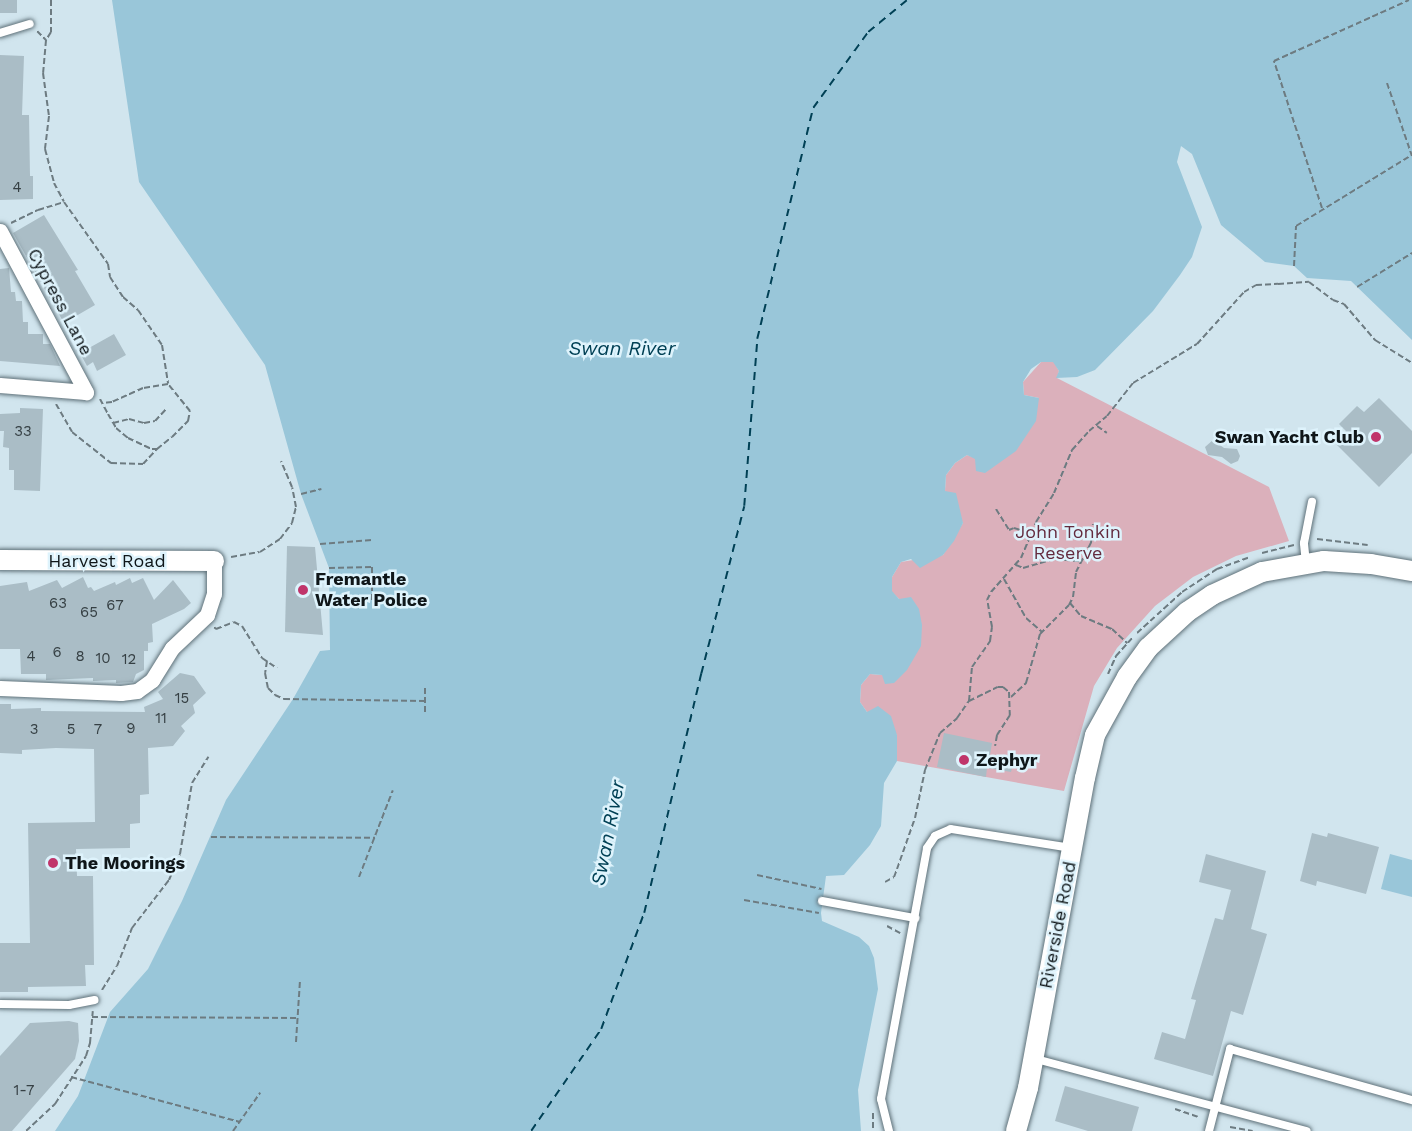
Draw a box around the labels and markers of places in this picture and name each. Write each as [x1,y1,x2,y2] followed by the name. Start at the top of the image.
[1214,426,1364,448] place label: Swan Yacht Club
[1369,430,1383,444] marker: Swan Yacht Club
[315,569,428,612] place label: Fremantle Water Police
[296,583,310,597] marker: Fremantle Water Police
[976,749,1038,771] place label: Zephyr
[957,753,971,767] marker: Zephyr
[65,852,185,874] place label: The Moorings
[46,856,60,870] marker: The Moorings

